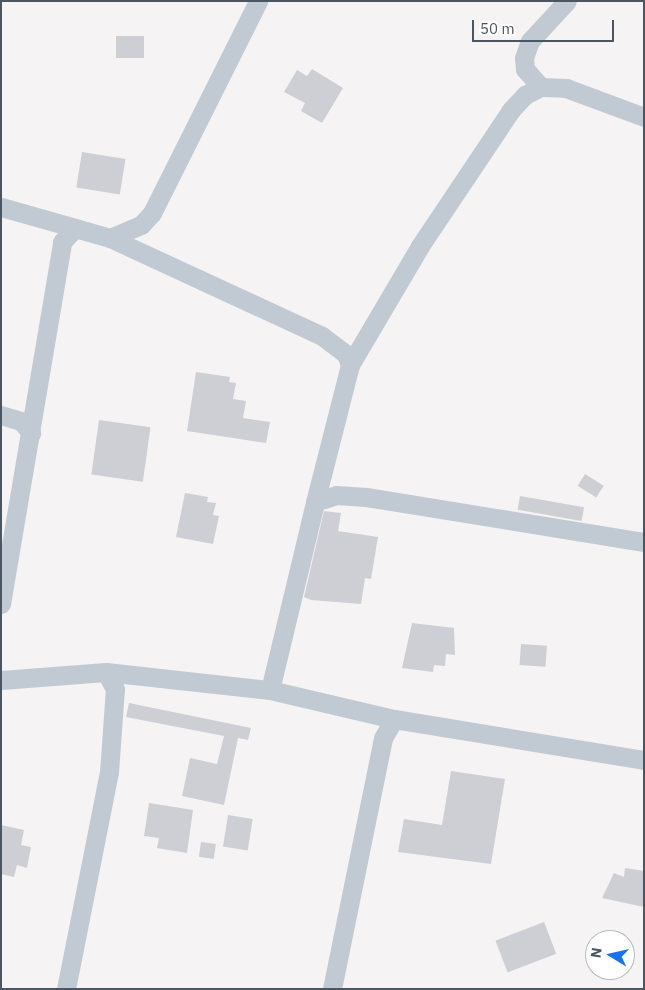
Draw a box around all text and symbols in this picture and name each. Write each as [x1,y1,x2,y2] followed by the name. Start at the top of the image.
[475,10,618,42] scale bar
[480,19,515,38] text: 50 m
[585,930,635,980] north arrow
[586,946,606,959] text: N

